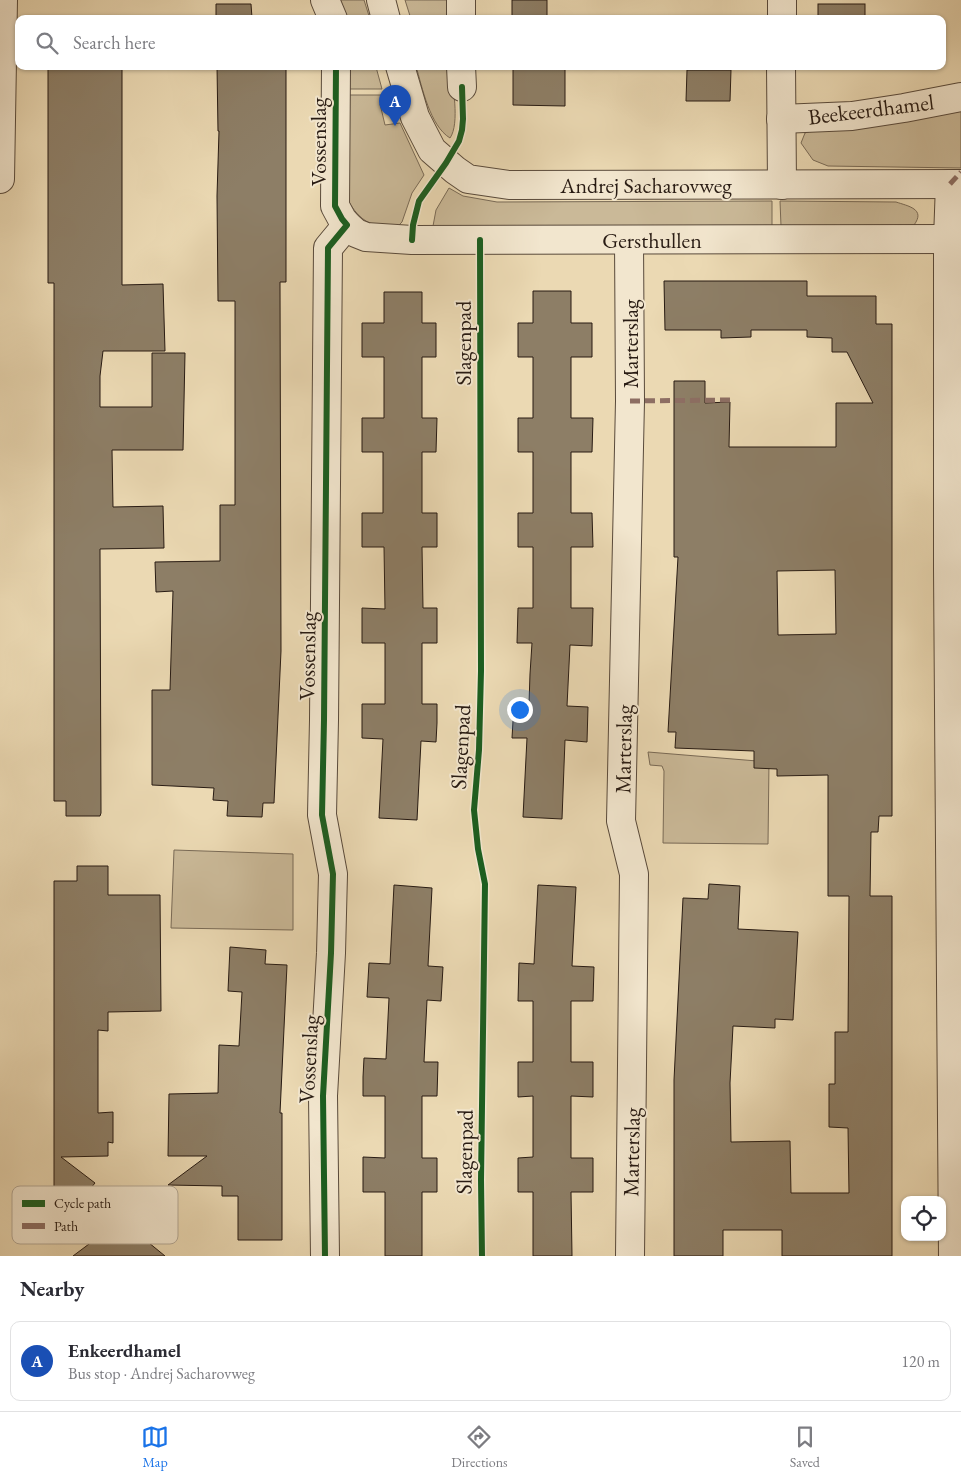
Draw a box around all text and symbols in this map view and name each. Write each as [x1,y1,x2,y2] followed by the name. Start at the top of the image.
[15,15,946,70] search box
[33,29,61,57] icon: search
[73,30,155,55] text: Search here
[379,85,411,126] pin: A
[806,87,936,132] street label: Beekeerdhamel
[304,97,333,186] street label: Vossenslag
[559,171,732,200] street label: Andrej Sacharovweg
[602,226,702,255] street label: Gersthullen
[616,299,645,389] street label: Marterslag
[449,300,478,385] street label: Slagenpad
[292,611,323,701] street label: Vossenslag
[507,697,533,723] your location
[444,703,477,790] street label: Slagenpad
[608,704,639,794] street label: Marterslag
[292,1014,325,1104] street label: Vossenslag
[616,1107,647,1197] street label: Marterslag
[449,1108,480,1195] street label: Slagenpad
[12,1186,178,1244] legend
[54,1194,111,1212] text: Cycle path
[901,1196,946,1241] map controls
[901,1196,946,1241] button: locate
[54,1217,78,1235] text: Path
[20,1275,84,1302] text: Nearby
[68,1338,181,1363] text: Enkeerdhamel
[31,1351,43,1372] text: A
[901,1351,940,1372] text: 120 m
[68,1363,255,1384] text: Bus stop · Andrej Sacharovweg
[141,1423,169,1471] tab: Map
[451,1423,508,1471] tab: Directions
[790,1423,820,1471] tab: Saved

